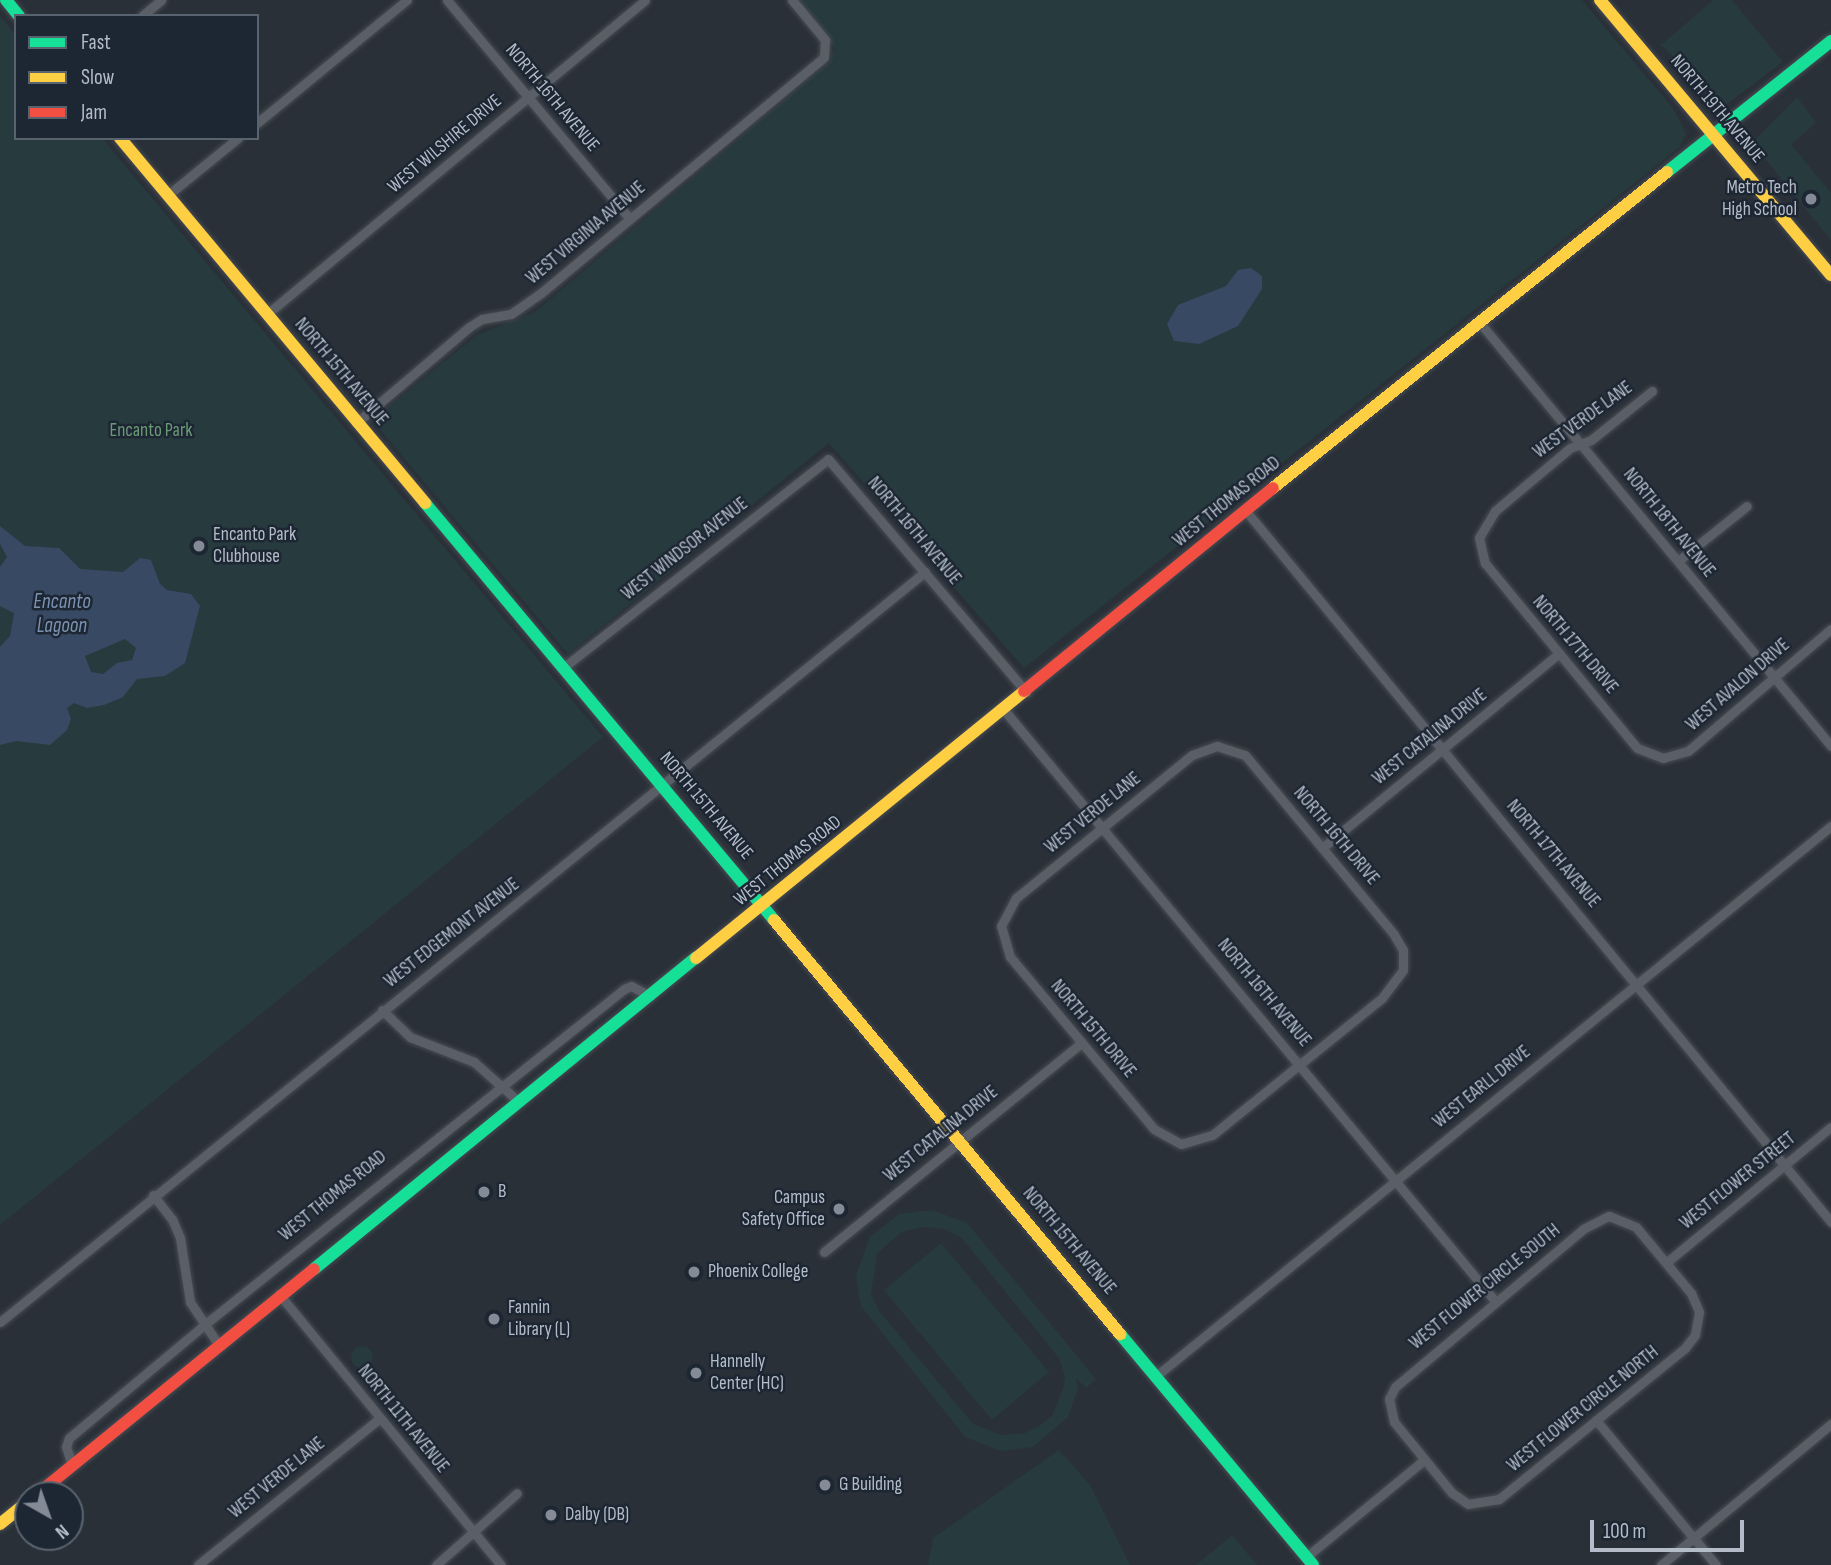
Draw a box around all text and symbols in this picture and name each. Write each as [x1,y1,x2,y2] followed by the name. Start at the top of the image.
[14,14,259,140] legend
[81,30,111,55] text: Fast
[500,39,604,157] street label: NORTH 16TH AVENUE
[1665,50,1769,168] street label: NORTH 19TH AVENUE
[81,65,114,90] text: Slow
[383,90,507,198] street label: WEST WILSHIRE DRIVE
[81,100,107,125] text: Jam
[522,176,650,290] street label: WEST VIRGINIA AVENUE
[1722,177,1797,221] place label: Metro Tech High School
[1803,191,1819,207] marker: Metro Tech High School
[289,314,393,430] street label: NORTH 15TH AVENUE
[1529,376,1637,464] street label: WEST VERDE LANE
[109,420,193,442] park label: Encanto Park
[1169,452,1285,552] street label: WEST THOMAS ROAD
[1618,464,1720,582] street label: NORTH 18TH AVENUE
[862,472,966,590] street label: NORTH 16TH AVENUE
[617,493,753,605] street label: WEST WINDSOR AVENUE
[213,524,296,568] place label: Encanto Park Clubhouse
[191,538,207,554] marker: Encanto Park Clubhouse
[33,589,91,639] water label: Encanto Lagoon
[1527,591,1623,699] street label: NORTH 17TH DRIVE
[1682,634,1794,736] street label: WEST AVALON DRIVE
[1368,684,1492,790] street label: WEST CATALINA DRIVE
[654,748,758,864] street label: NORTH 15TH AVENUE
[1040,767,1146,859] street label: WEST VERDE LANE
[1288,782,1384,890] street label: NORTH 16TH DRIVE
[1501,795,1605,913] street label: NORTH 17TH AVENUE
[730,811,846,911] street label: WEST THOMAS ROAD
[380,873,524,993] street label: WEST EDGEMONT AVENUE
[1212,934,1316,1052] street label: NORTH 16TH AVENUE
[1045,975,1141,1083] street label: NORTH 15TH DRIVE
[1429,1041,1535,1133] street label: WEST EARLL DRIVE
[879,1081,1003,1187] street label: WEST CATALINA DRIVE
[1676,1127,1800,1235] street label: WEST FLOWER STREET
[275,1146,391,1246] street label: WEST THOMAS ROAD
[498,1181,506,1203] place label: B
[1017,1183,1121,1299] street label: NORTH 15TH AVENUE
[476,1184,492,1200] marker: B
[742,1187,825,1231] place label: Campus Safety Office
[831,1201,847,1217] marker: Campus Safety Office
[1405,1219,1565,1355] street label: WEST FLOWER CIRCLE SOUTH
[708,1261,808,1283] place label: Phoenix College
[686,1264,702,1280] marker: Phoenix College
[508,1297,570,1341] place label: Fannin Library (L)
[486,1311,502,1327] marker: Fannin Library (L)
[1503,1341,1663,1477] street label: WEST FLOWER CIRCLE NORTH
[710,1351,784,1395] place label: Hannelly Center (HC)
[352,1360,454,1478] street label: NORTH 11TH AVENUE
[688,1365,704,1381] marker: Hannelly Center (HC)
[224,1432,330,1524] street label: WEST VERDE LANE
[839,1474,902,1496] place label: G Building
[817,1477,833,1493] marker: G Building
[14,1481,84,1551] north arrow
[565,1504,629,1526] place label: Dalby (DB)
[1593,1506,1747,1550] scale bar
[543,1507,559,1523] marker: Dalby (DB)
[50,1519,73,1543] text: N
[1603,1519,1646,1544] text: 100 m

